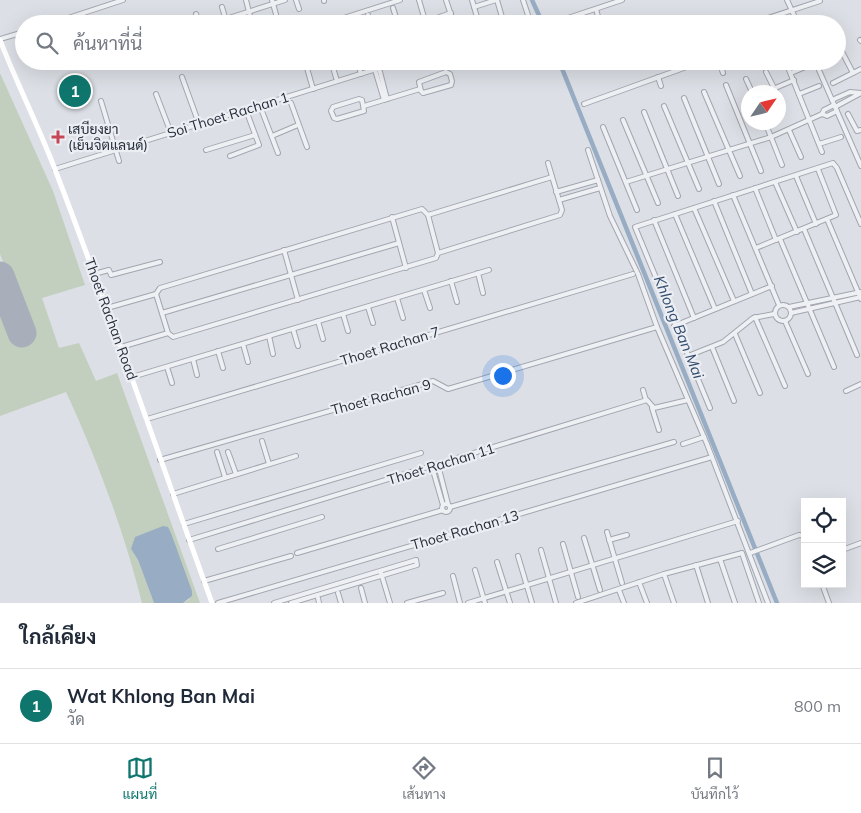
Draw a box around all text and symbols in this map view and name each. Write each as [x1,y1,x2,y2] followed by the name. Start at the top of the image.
[15,15,846,70] search box
[33,29,61,57] icon: search
[73,31,142,55] text: ค้นหาที่นี่
[59,72,91,110] pin: 1
[741,85,786,130] north arrow
[165,88,291,142] street label: Soi Thoet Rachan 1
[68,120,148,154] place label: เสบียงยา (เย็นจิตแลนด์)
[52,131,64,143] marker: เสบียงยา (เย็นจิตแลนด์)
[81,255,141,383] street label: Thoet Rachan Road
[650,273,708,382] water label: Khlong Ban Mai
[338,322,442,370] street label: Thoet Rachan 7
[490,363,516,389] your location
[329,375,433,419] street label: Thoet Rachan 9
[385,439,497,489] street label: Thoet Rachan 11
[801,498,846,588] map controls
[801,498,846,543] button: locate
[409,506,521,554] street label: Thoet Rachan 13
[801,543,846,588] button: layers
[20,623,96,649] text: ใกล้เคียง
[67,684,255,708] text: Wat Khlong Ban Mai
[31,696,41,716] text: 1
[794,696,841,716] text: 800 m
[67,709,85,729] text: วัด
[122,754,157,803] tab: แผนที่
[402,754,446,803] tab: เส้นทาง
[691,754,739,803] tab: บันทึกไว้

